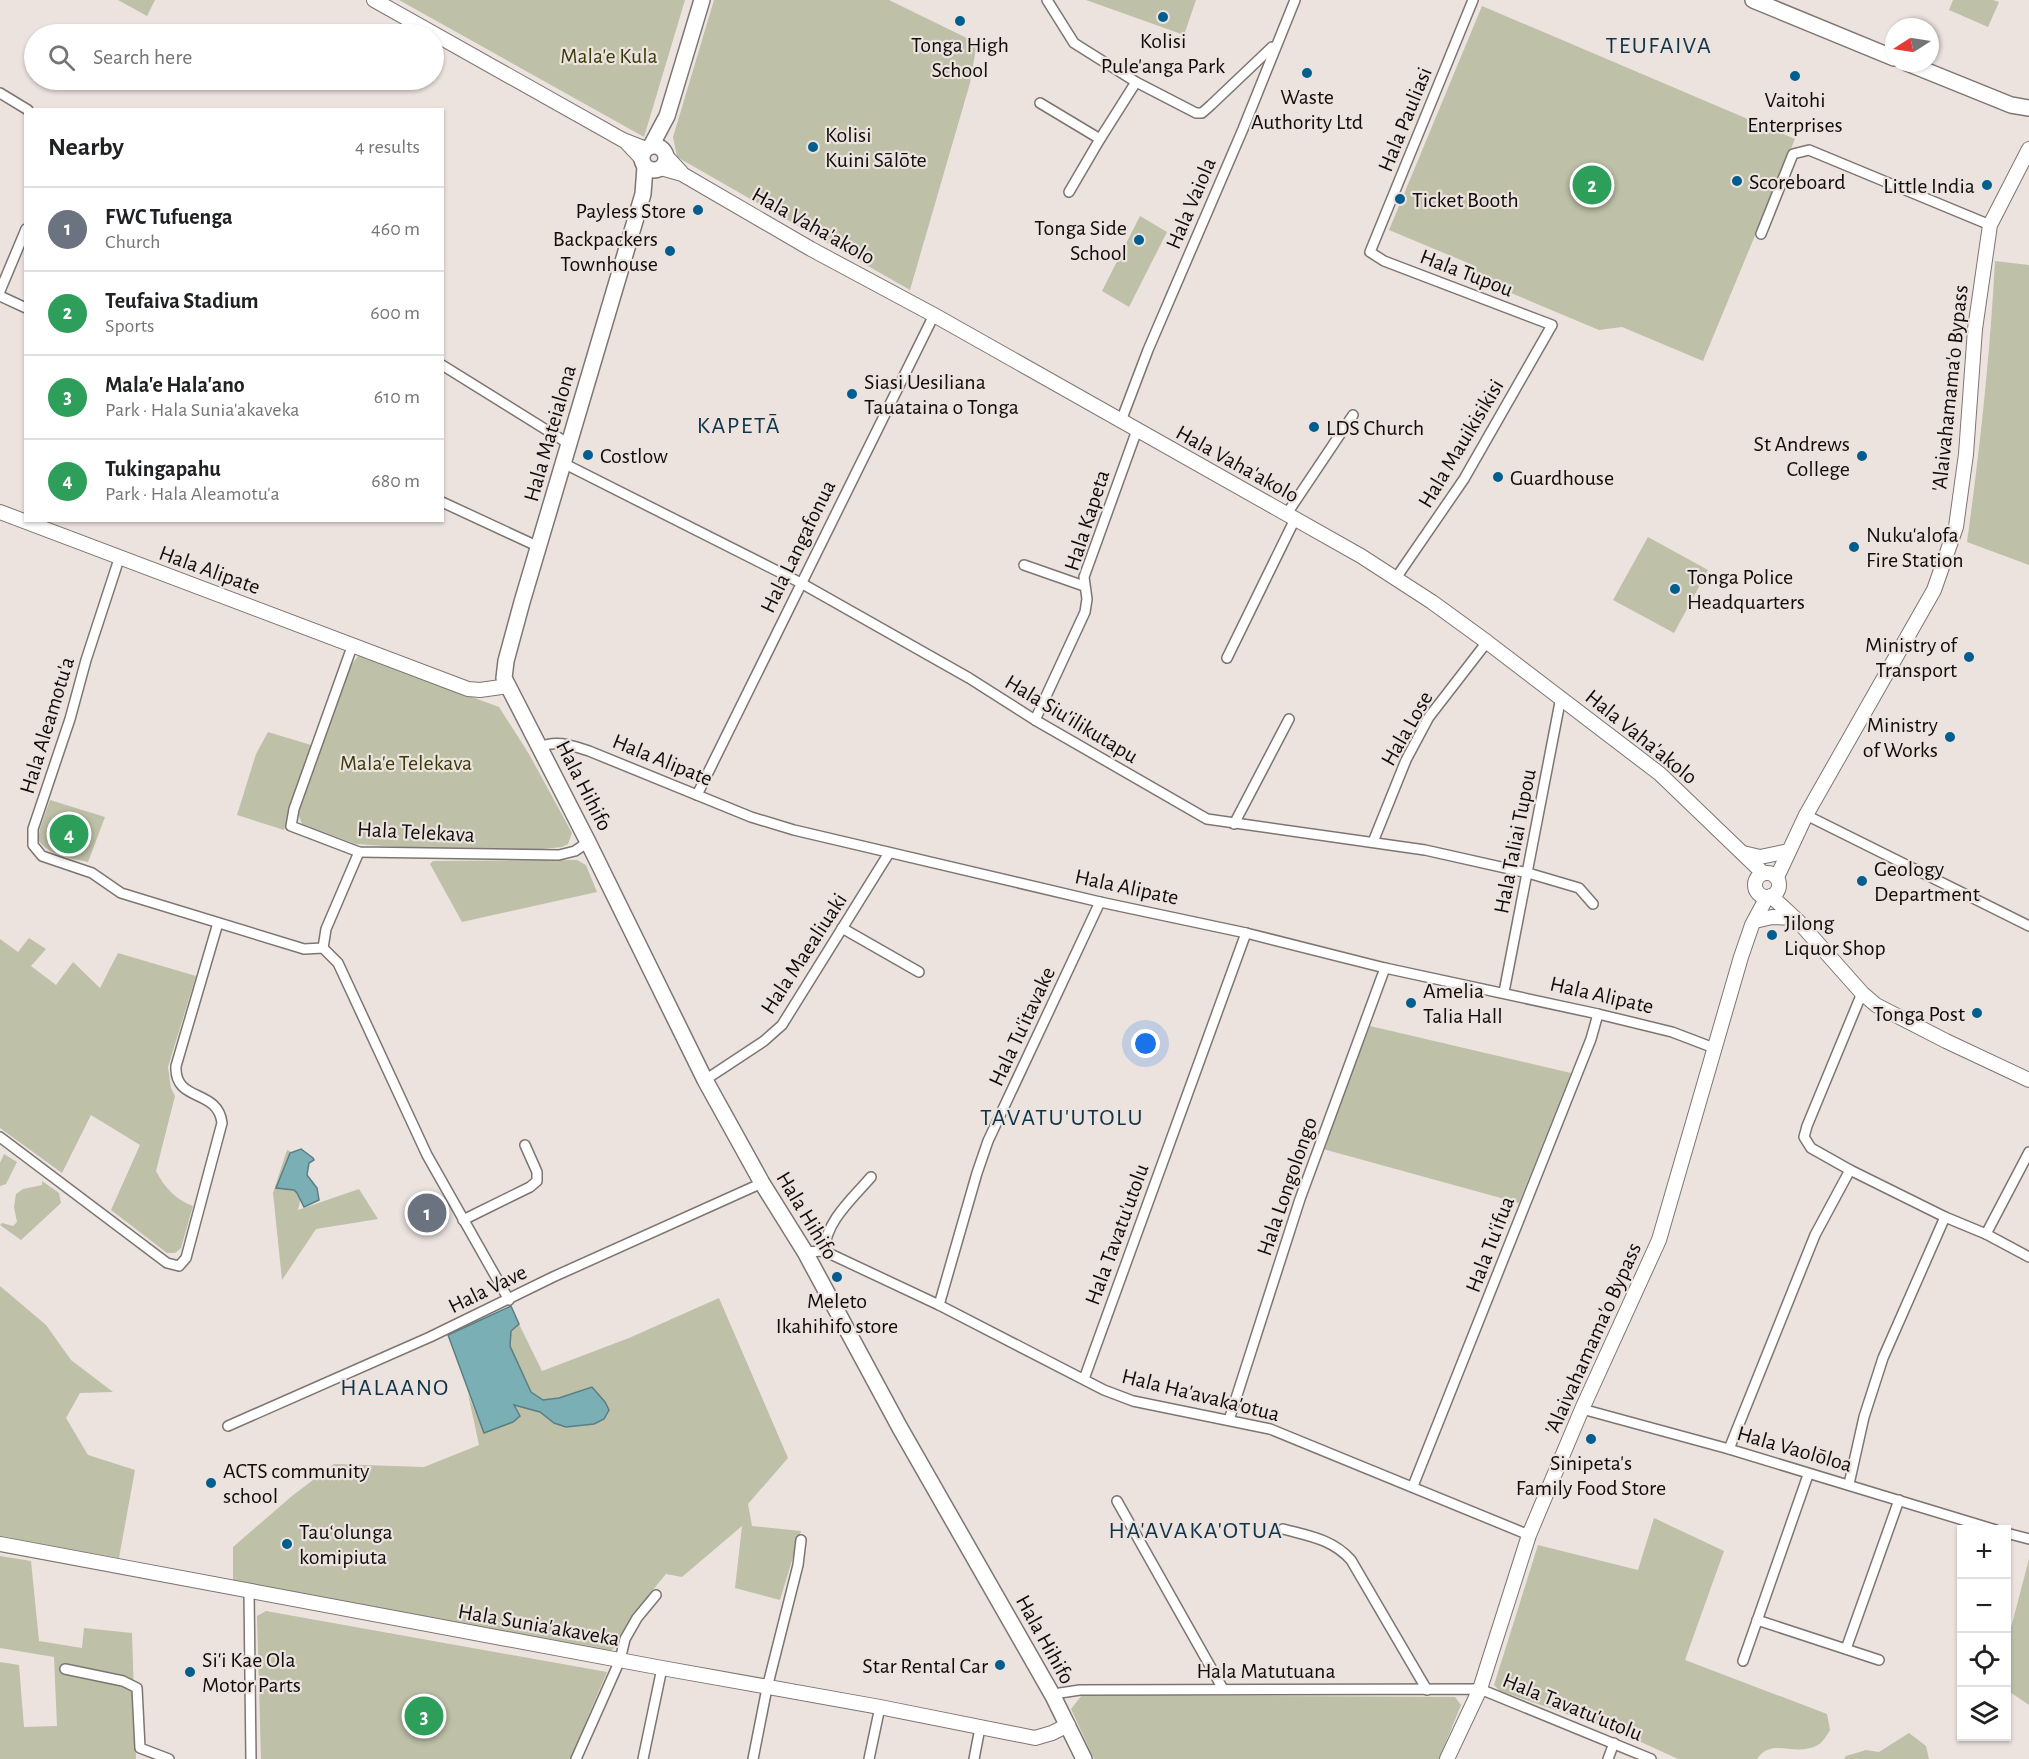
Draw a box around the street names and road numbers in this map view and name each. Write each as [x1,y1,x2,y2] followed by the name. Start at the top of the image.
[1374,64,1436,175] street label: Hala Pauliasi
[1162,154,1220,252] street label: Hala Vaiola
[748,183,879,269] street label: Hala Vaha'akolo
[1417,245,1516,301] street label: Hala Tupou
[1928,284,1972,492] street label: 'Alaivahamama'o Bypass
[520,362,580,504] street label: Hala Mateialona
[1414,375,1508,512] street label: Hala Mauikisikisi
[1172,421,1303,507] street label: Hala Vaha'akolo
[1060,467,1114,573] street label: Hala Kapeta
[756,477,839,616] street label: Hala Langafonua
[156,542,263,598] street label: Hala Alipate
[16,654,78,796] street label: Hala Aleamotu'a
[1001,671,1142,767] street label: Hala Siu'ilikutapu
[1581,685,1701,788] street label: Hala Vaha'akolo
[1377,688,1437,769] street label: Hala Lose
[610,730,716,790] street label: Hala Alipate
[552,737,616,834] street label: Hala Hihifo
[1490,767,1540,915] street label: Hala Taliai Tupou
[357,818,475,846] street label: Hala Telekava
[1073,865,1181,909] street label: Hala Alipate
[757,889,851,1018] street label: Hala Maealiuaki
[985,963,1059,1089] street label: Hala Tu'itavake
[1548,972,1656,1018] street label: Hala Alipate
[1253,1114,1321,1259] street label: Hala Longolongo
[1081,1161,1153,1308] street label: Hala Tavatu'utolu
[772,1168,842,1263] street label: Hala Hihifo
[1462,1193,1518,1295] street label: Hala Tu'ifua
[1541,1239,1645,1438] street label: 'Alaivahamama'o Bypass
[445,1261,530,1317] street label: Hala Vave
[1120,1365,1282,1425] street label: Hala Ha'avaka'otua
[1735,1422,1855,1476] street label: Hala Vaolōloa
[1012,1591,1079,1688] street label: Hala Hihifo
[456,1600,621,1650] street label: Hala Sunia'akaveka
[1196,1660,1336,1682] street label: Hala Matutuana
[1500,1669,1646,1745] street label: Hala Tavatu'utolu

